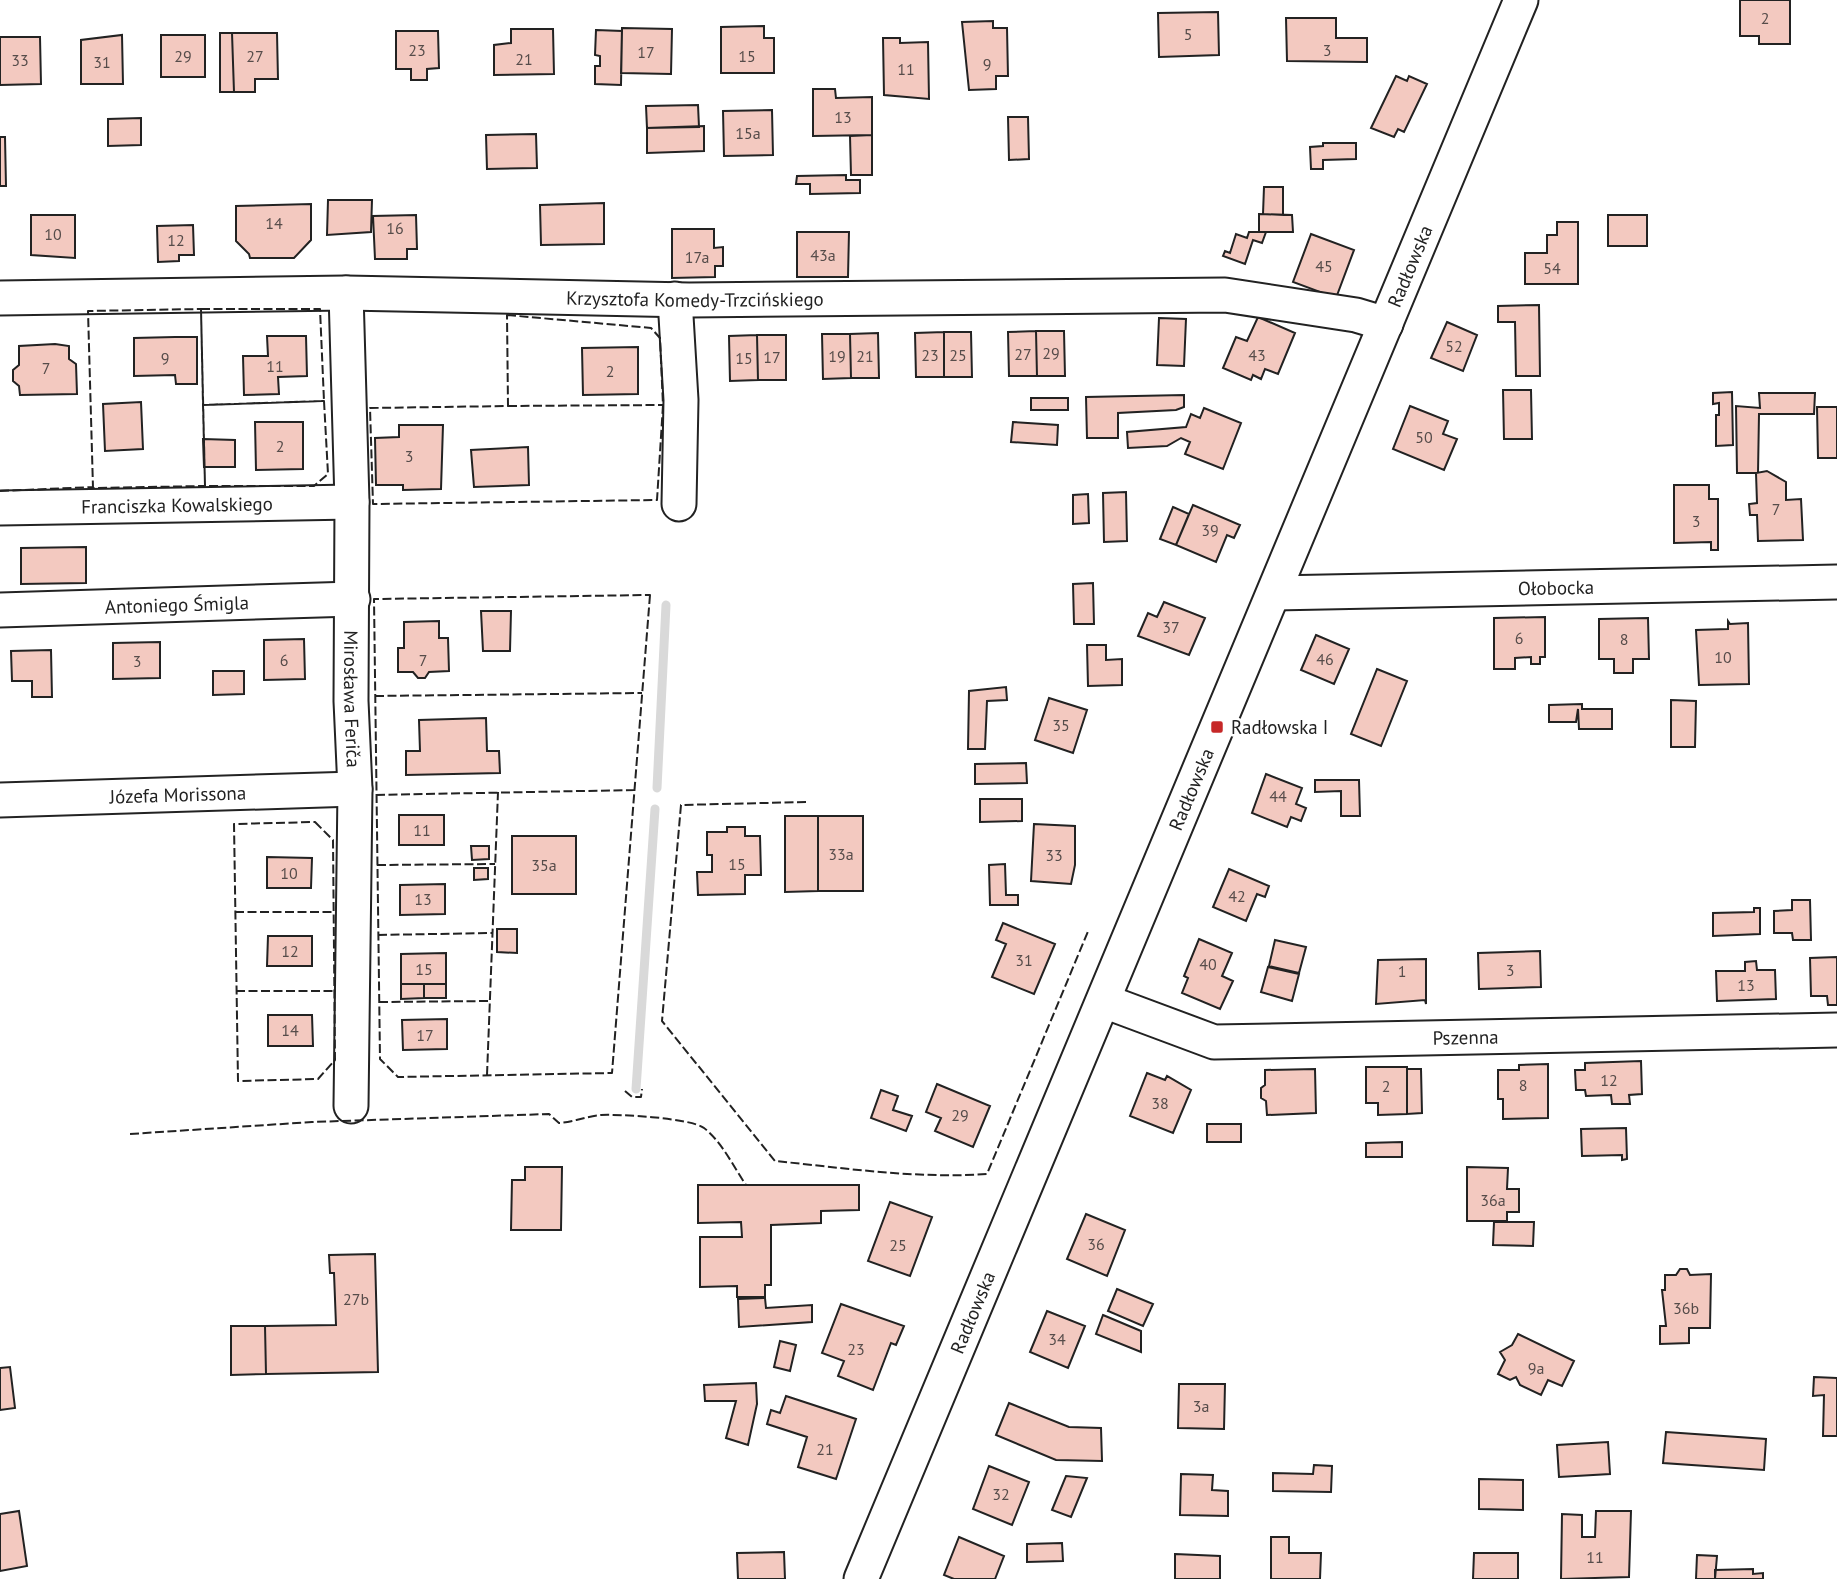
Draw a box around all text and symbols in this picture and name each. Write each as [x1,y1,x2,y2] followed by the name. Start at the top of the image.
[1761,8,1769,28] house number: 2
[1184,24,1192,44] house number: 5
[408,40,426,60] house number: 23
[1323,40,1331,60] house number: 3
[637,42,655,62] house number: 17
[174,46,192,66] house number: 29
[246,46,264,66] house number: 27
[738,46,756,66] house number: 15
[515,49,533,69] house number: 21
[11,50,29,70] house number: 33
[93,52,111,72] house number: 31
[983,54,991,74] house number: 9
[897,59,915,79] house number: 11
[834,107,852,127] house number: 13
[735,123,761,143] house number: 15a
[265,213,283,233] house number: 14
[386,218,404,238] house number: 16
[1382,221,1438,311] street label: Radłowska
[44,224,62,244] house number: 10
[167,230,185,250] house number: 12
[810,245,836,265] house number: 43a
[685,247,709,267] house number: 17a
[1315,256,1333,276] house number: 45
[1543,258,1561,278] house number: 54
[566,285,824,312] street label: Krzysztofa Komedy-Trzcińskiego
[1445,336,1463,356] house number: 52
[1042,343,1060,363] house number: 29
[1014,344,1032,364] house number: 27
[921,345,939,365] house number: 23
[949,345,967,365] house number: 25
[1248,345,1266,365] house number: 43
[828,346,846,366] house number: 19
[856,346,874,366] house number: 21
[763,347,781,367] house number: 17
[161,348,169,368] house number: 9
[735,348,753,368] house number: 15
[266,356,284,376] house number: 11
[42,358,50,378] house number: 7
[606,361,614,381] house number: 2
[1415,427,1433,447] house number: 50
[276,436,284,456] house number: 2
[405,446,413,466] house number: 3
[81,491,273,519] street label: Franciszka Kowalskiego
[1772,499,1780,519] house number: 7
[1692,511,1700,531] house number: 3
[1201,520,1219,540] house number: 39
[1518,575,1594,600] street label: Ołobocka
[104,590,249,619] street label: Antoniego Śmigla
[1162,617,1180,637] house number: 37
[1515,628,1523,648] house number: 6
[1620,629,1628,649] house number: 8
[339,630,366,768] street label: Mirosława Feriča
[1714,647,1732,667] house number: 10
[1316,649,1334,669] house number: 46
[280,650,288,670] house number: 6
[419,650,427,670] house number: 7
[133,651,141,671] house number: 3
[1052,715,1070,735] house number: 35
[1231,715,1328,739] place label: Radłowska I
[1209,719,1225,735] marker: Radłowska I
[1163,745,1219,834] street label: Radłowska
[108,780,247,809] street label: Józefa Morissona
[1269,786,1287,806] house number: 44
[413,820,431,840] house number: 11
[828,844,854,864] house number: 33a
[1045,845,1063,865] house number: 33
[728,854,746,874] house number: 15
[531,855,557,875] house number: 35a
[280,863,298,883] house number: 10
[1228,886,1246,906] house number: 42
[414,889,432,909] house number: 13
[281,941,299,961] house number: 12
[1015,950,1033,970] house number: 31
[1199,954,1217,974] house number: 40
[415,959,433,979] house number: 15
[1506,960,1514,980] house number: 3
[1398,961,1406,981] house number: 1
[1737,975,1755,995] house number: 13
[281,1020,299,1040] house number: 14
[416,1025,434,1045] house number: 17
[1432,1025,1499,1050] street label: Pszenna
[1600,1070,1618,1090] house number: 12
[1519,1075,1527,1095] house number: 8
[1382,1076,1390,1096] house number: 2
[1151,1093,1169,1113] house number: 38
[951,1105,969,1125] house number: 29
[1480,1190,1506,1210] house number: 36a
[1087,1234,1105,1254] house number: 36
[889,1235,907,1255] house number: 25
[945,1268,1000,1357] street label: Radłowska
[343,1289,369,1309] house number: 27b
[1673,1298,1699,1318] house number: 36b
[1048,1329,1066,1349] house number: 34
[847,1339,865,1359] house number: 23
[1528,1358,1544,1378] house number: 9a
[1193,1396,1209,1416] house number: 3a
[816,1439,834,1459] house number: 21
[992,1484,1010,1504] house number: 32
[1586,1547,1604,1567] house number: 11

